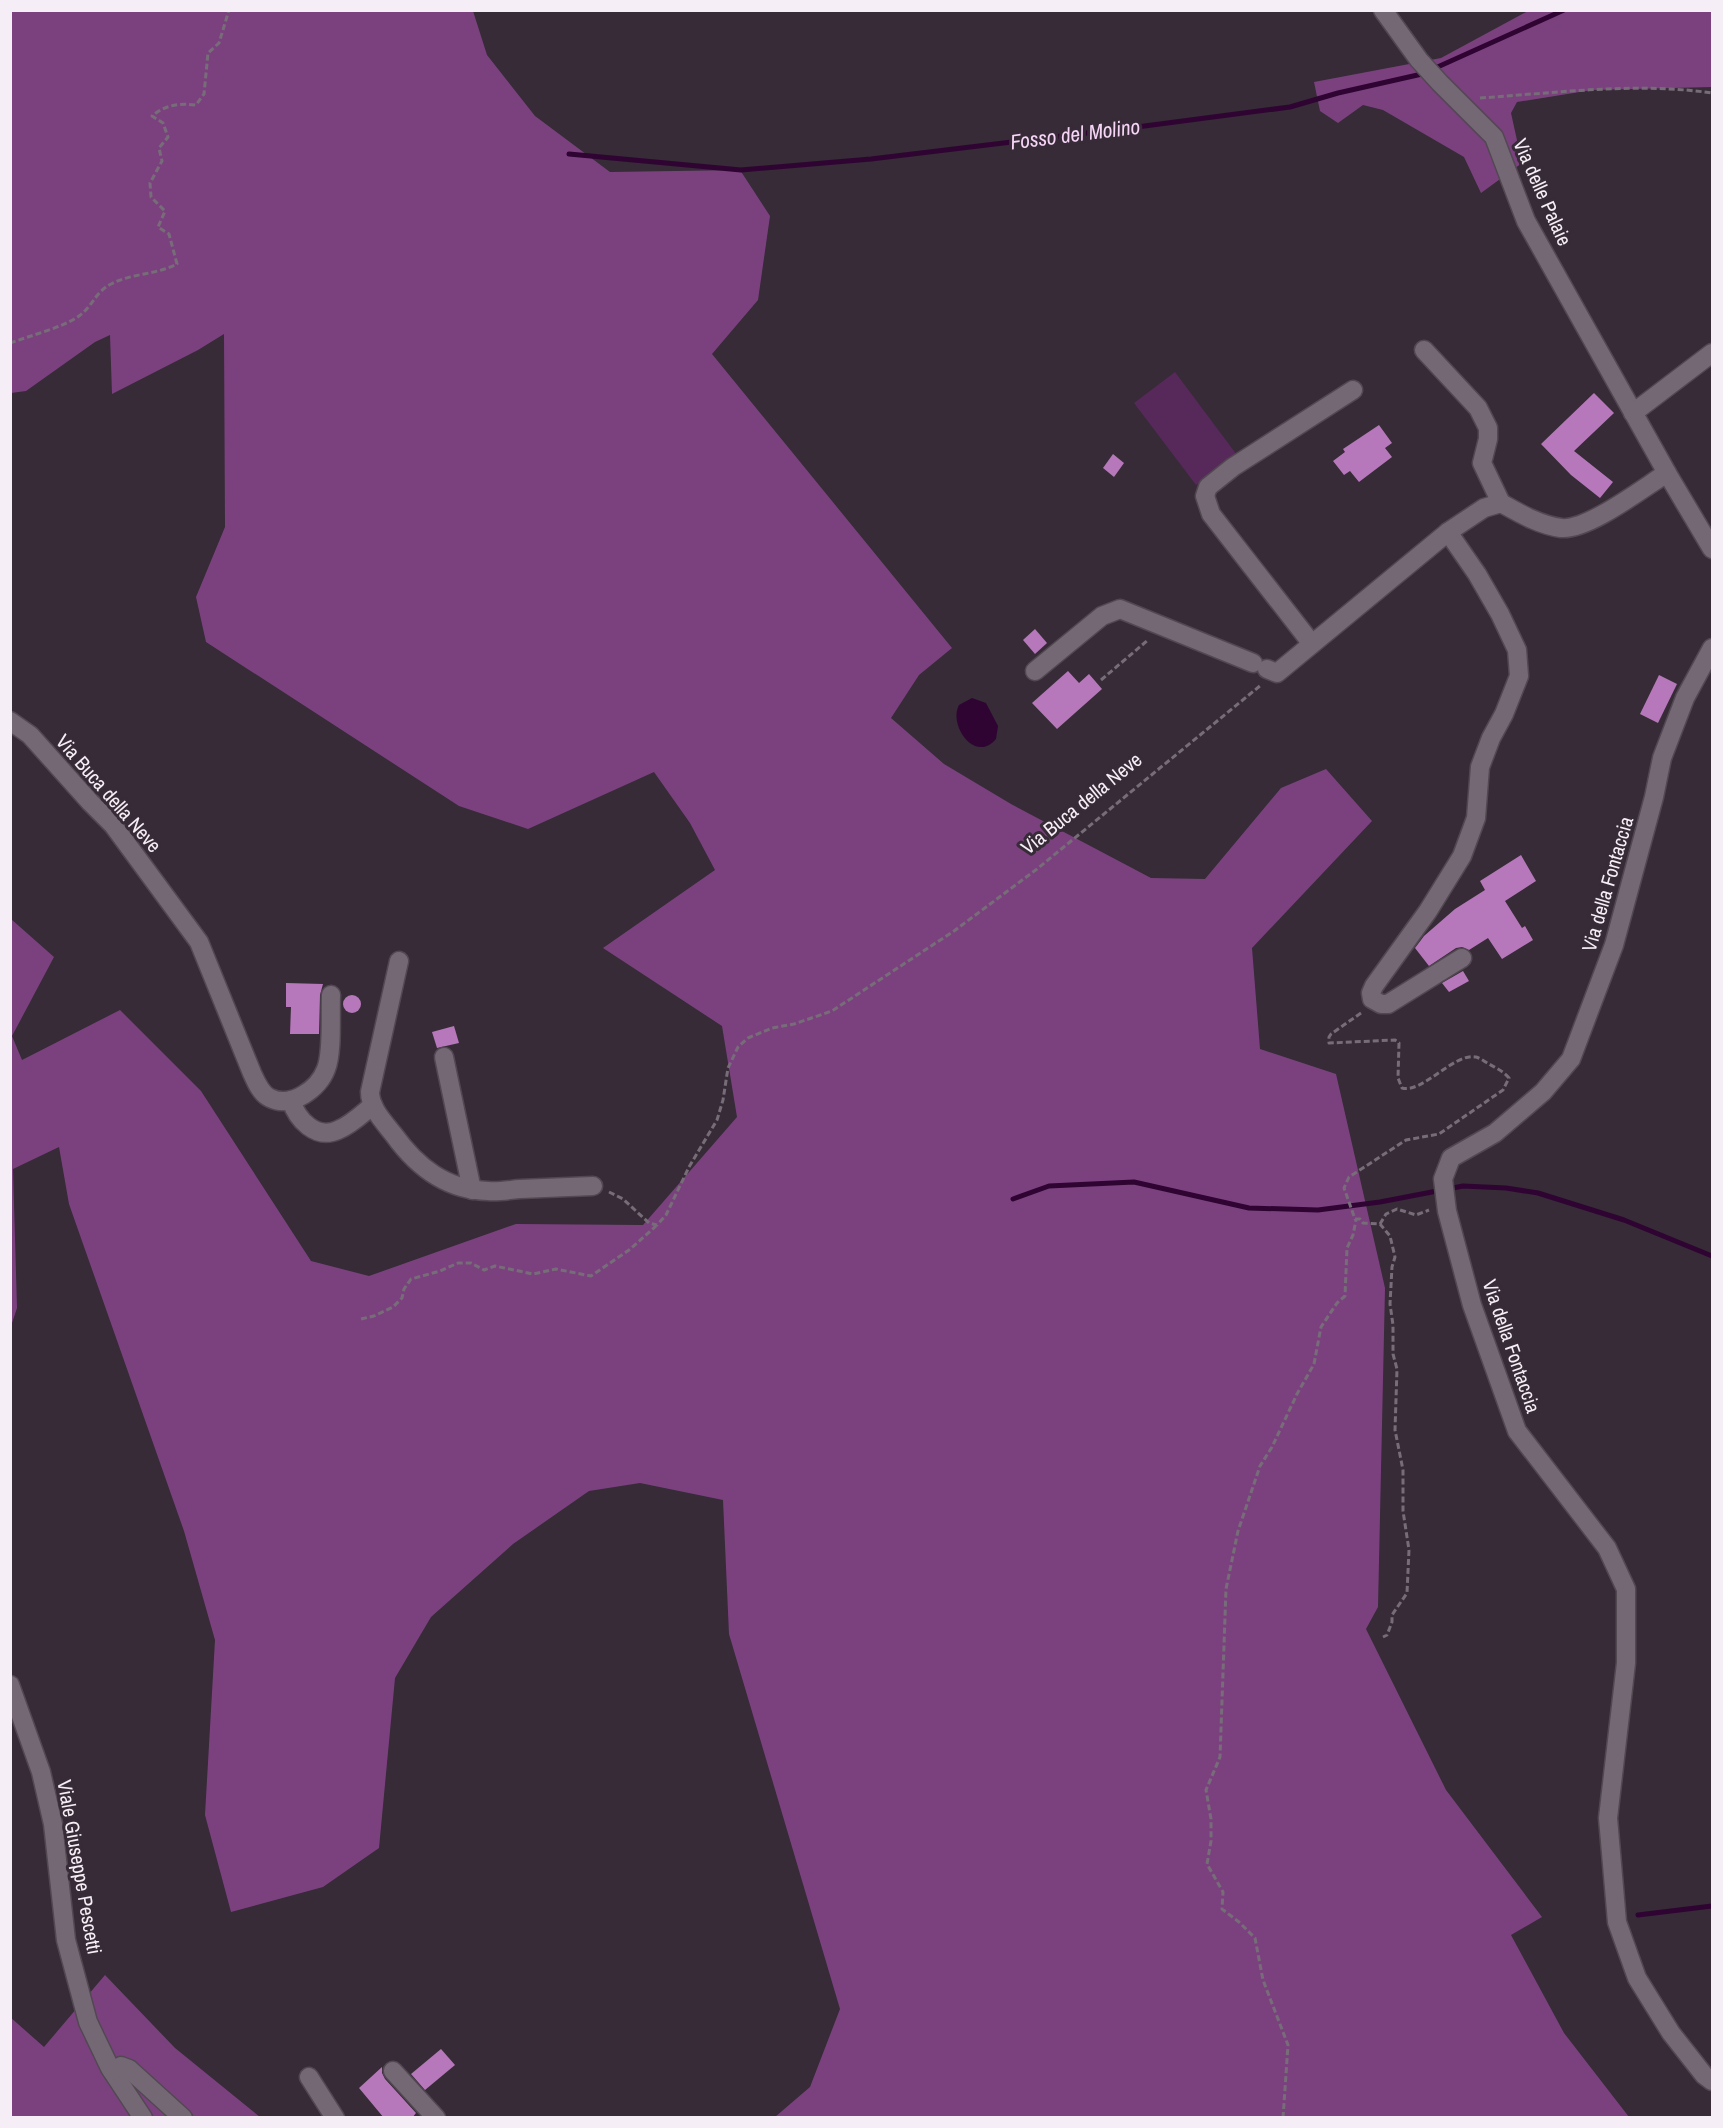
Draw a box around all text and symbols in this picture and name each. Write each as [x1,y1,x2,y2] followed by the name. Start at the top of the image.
[1008,112,1142,156] water label: Fosso del Molino
[1507,134,1579,250] street label: Via delle Palaie
[50,728,168,858] street label: Via Buca della Neve
[1015,746,1147,860] street label: Via Buca della Neve
[1575,813,1639,955] street label: Via della Fontaccia
[1477,1276,1547,1416] street label: Via della Fontaccia
[51,1778,109,1956] street label: Viale Giuseppe Pescetti

